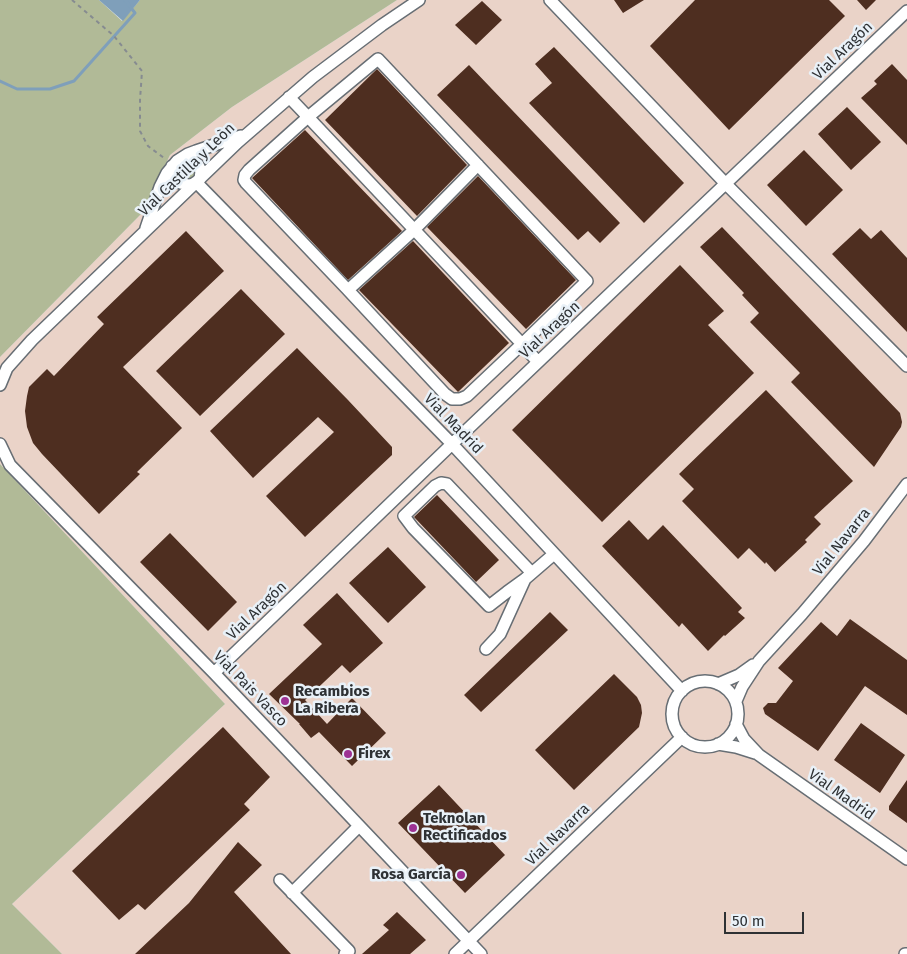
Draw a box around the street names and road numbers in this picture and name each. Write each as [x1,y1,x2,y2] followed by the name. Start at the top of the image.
[809,18,877,84] street label: Vial Aragón
[135,119,239,221] street label: Vial Castilla y Leòn
[516,298,584,362] street label: Vial Aragón
[420,390,486,458] street label: Vial Madrid
[809,505,875,579] street label: Vial Navarra
[223,578,291,644] street label: Vial Aragón
[209,647,291,731] street label: Vial Pais Vasco
[804,766,878,824] street label: Vial Madrid
[522,800,594,870] street label: Vial Navarra

